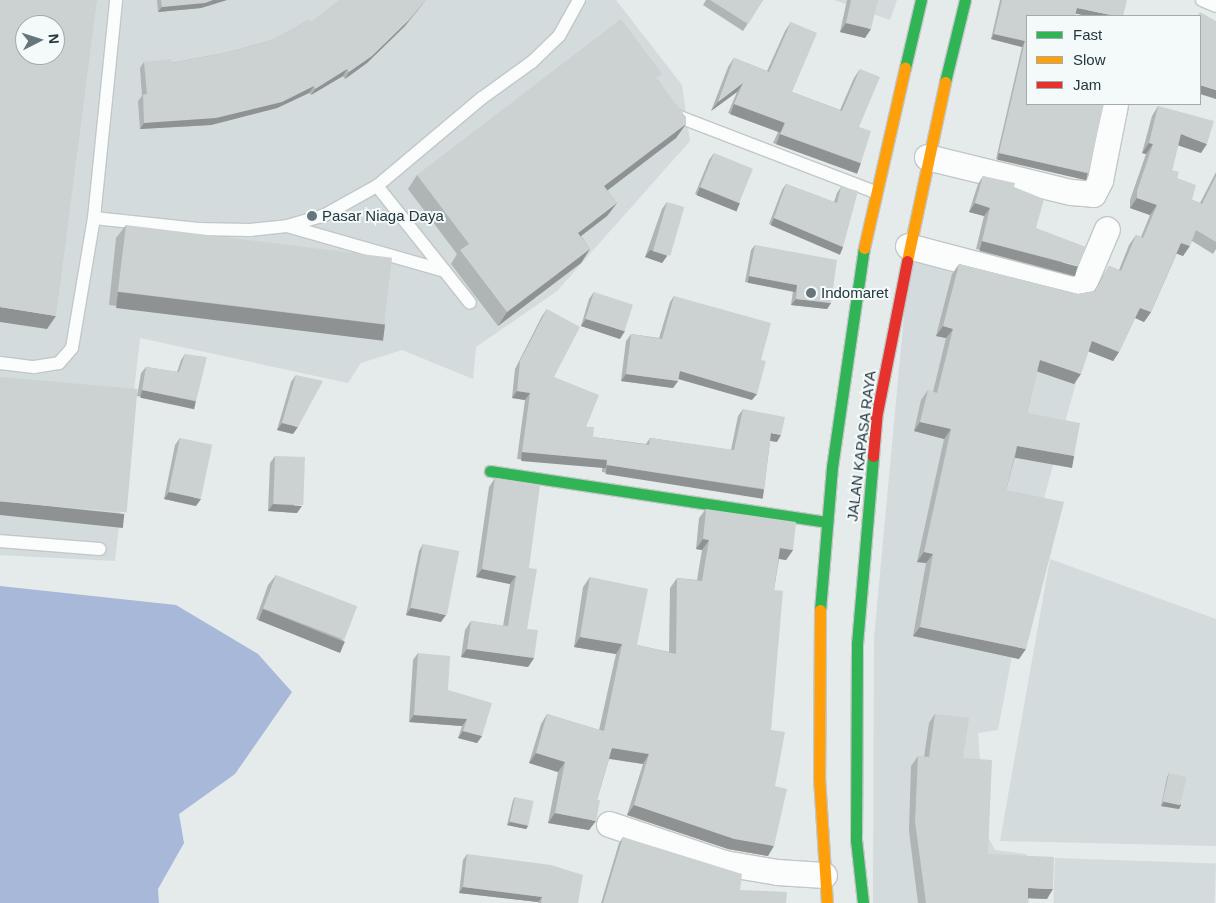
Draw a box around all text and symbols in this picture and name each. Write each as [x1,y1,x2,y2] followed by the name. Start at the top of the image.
[15,15,65,65] north arrow
[1026,15,1201,105] legend
[1073,26,1102,43] text: Fast
[46,33,62,45] text: N
[1073,51,1106,68] text: Slow
[1073,76,1101,93] text: Jam
[322,207,444,225] place label: Pasar Niaga Daya
[306,210,318,222] marker: Pasar Niaga Daya
[821,284,889,302] place label: Indomaret
[805,287,817,299] marker: Indomaret
[843,369,879,523] street label: JALAN KAPASA RAYA

